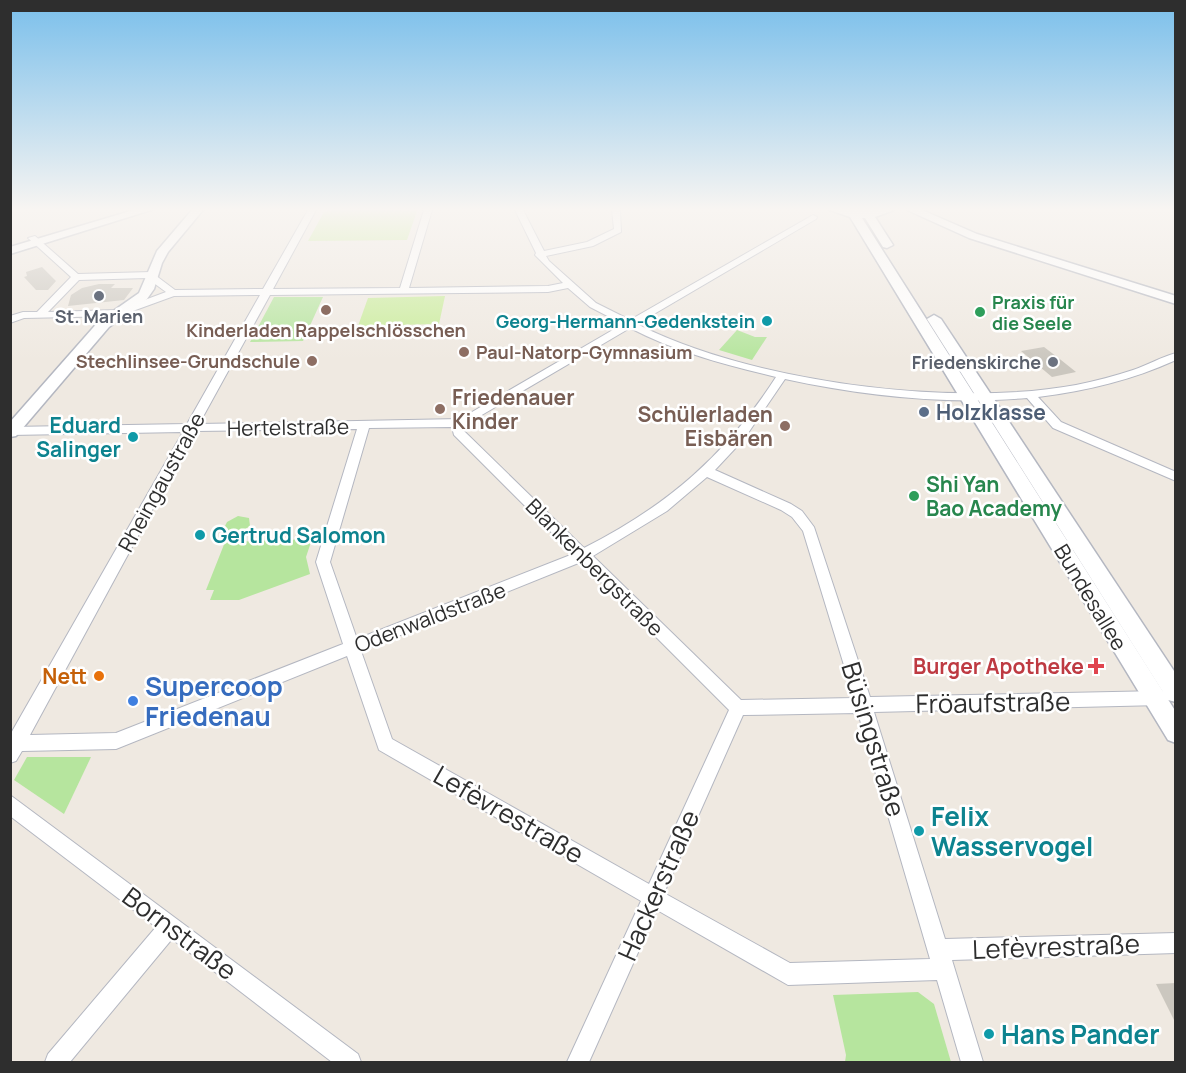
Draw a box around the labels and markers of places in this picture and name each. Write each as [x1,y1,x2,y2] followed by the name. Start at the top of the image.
[92,289,106,303] marker: St. Marien
[992,290,1074,335] place label: Praxis für die Seele
[319,303,333,317] marker: Kinderladen Rappelschlösschen
[55,304,143,328] place label: St. Marien
[973,305,987,319] marker: Praxis für die Seele
[496,309,755,333] place label: Georg-Hermann-Gedenkstein
[760,314,774,328] marker: Georg-Hermann-Gedenkstein
[186,318,466,342] place label: Kinderladen Rappelschlösschen
[476,340,692,364] place label: Paul-Natorp-Gymnasium
[457,345,471,359] marker: Paul-Natorp-Gymnasium
[76,349,300,373] place label: Stechlinsee-Grundschule
[912,350,1041,374] place label: Friedenskirche
[305,354,319,368] marker: Stechlinsee-Grundschule
[1046,355,1060,369] marker: Friedenskirche
[452,383,575,435] place label: Friedenauer Kinder
[936,398,1046,426] place label: Holzklasse
[638,400,773,452] place label: Schülerladen Eisbären
[433,402,447,416] marker: Friedenauer Kinder
[917,405,931,419] marker: Holzklasse
[36,411,121,463] place label: Eduard Salinger
[778,419,792,433] marker: Schülerladen Eisbären
[126,430,140,444] marker: Eduard Salinger
[926,470,1062,522] place label: Shi Yan Bao Academy
[907,489,921,503] marker: Shi Yan Bao Academy
[212,521,386,549] place label: Gertrud Salomon
[193,528,207,542] marker: Gertrud Salomon
[913,652,1084,680] place label: Burger Apotheke
[1089,659,1103,673] marker: Burger Apotheke
[42,662,87,690] place label: Nett
[145,668,283,734] place label: Supercoop Friedenau
[92,669,106,683] marker: Nett
[126,694,140,708] marker: Supercoop Friedenau
[931,798,1093,864] place label: Felix Wasservogel
[912,824,926,838] marker: Felix Wasservogel
[1001,1016,1160,1052] place label: Hans Pander
[982,1027,996,1041] marker: Hans Pander

